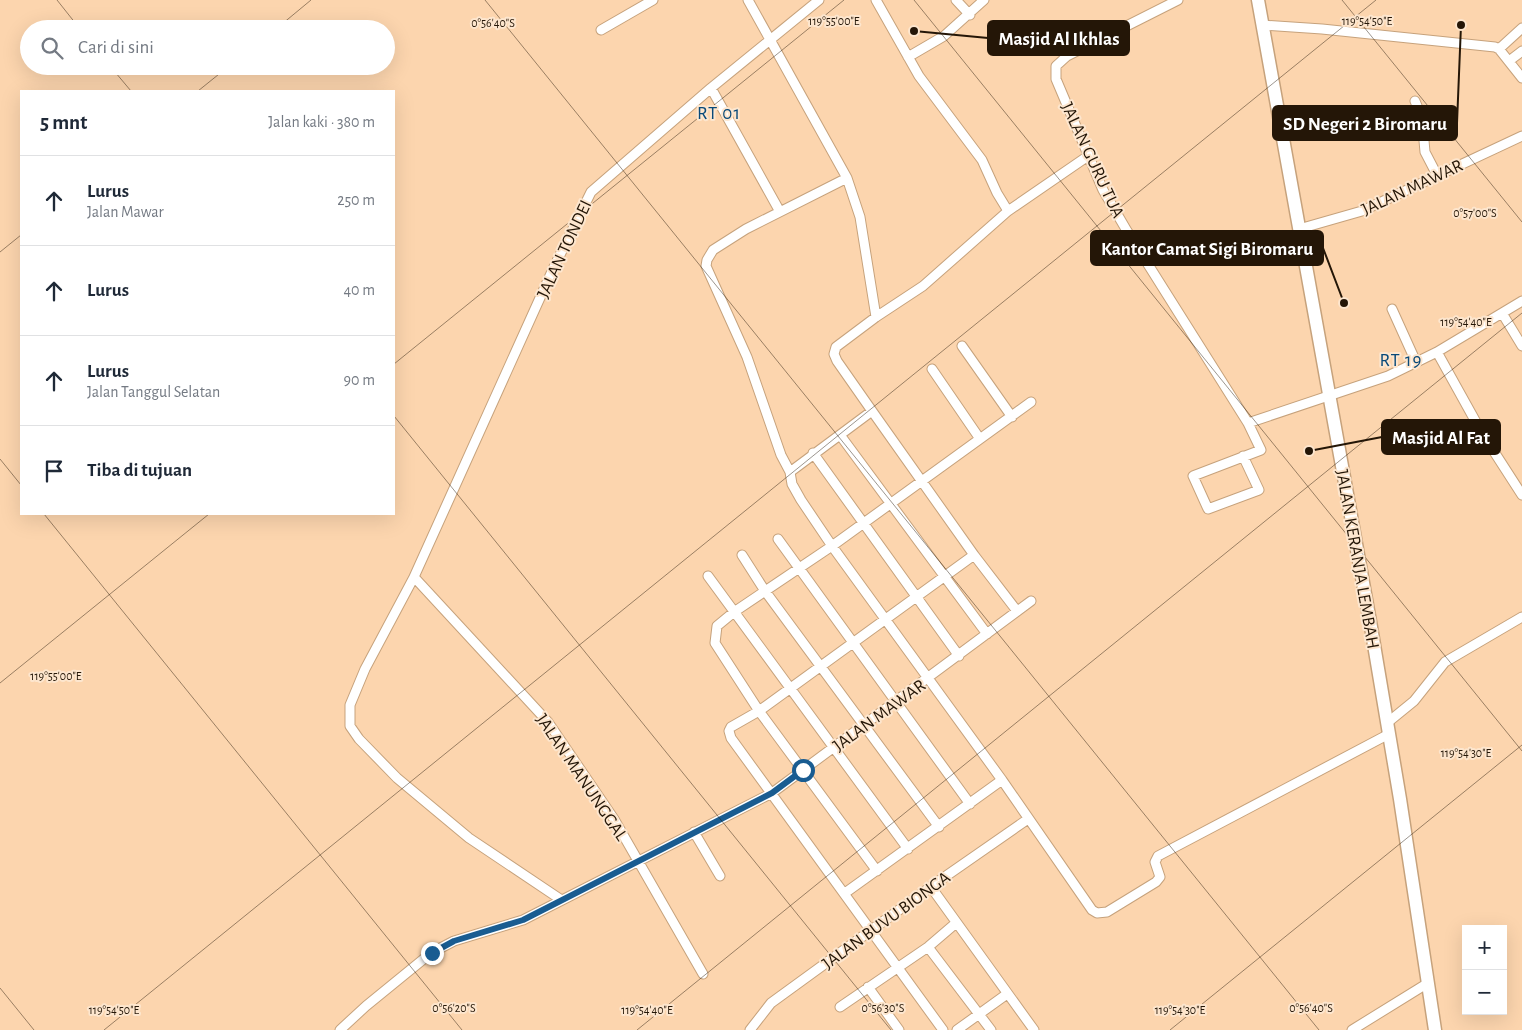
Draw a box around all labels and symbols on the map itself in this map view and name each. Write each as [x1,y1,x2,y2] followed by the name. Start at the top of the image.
[808,15,860,27] text: 119°55'00"E
[1342,15,1393,27] text: 119°54'50"E
[471,17,515,29] text: 0°56'40"S
[988,21,1129,55] callout: Masjid Al Ikhlas
[999,30,1119,49] text: Masjid Al Ikhlas
[1057,100,1127,222] street label: JALAN GURU TUA
[697,104,741,123] district label: RT 01
[1273,106,1457,140] callout: SD Negeri 2 Biromaru
[1283,115,1447,134] text: SD Negeri 2 Biromaru
[1359,157,1466,219] street label: JALAN MAWAR
[534,198,595,301] street label: JALAN TONDEI
[1453,207,1497,219] text: 0°57'00"S
[1091,231,1323,265] callout: Kantor Camat Sigi Biromaru
[1101,240,1313,259] text: Kantor Camat Sigi Biromaru
[1440,316,1492,328] text: 119°54'40"E
[1380,351,1422,370] district label: RT 19
[1382,420,1500,454] callout: Masjid Al Fat
[1392,429,1490,448] text: Masjid Al Fat
[1332,468,1382,650] street label: JALAN KERANJA LEMBAH
[30,670,82,682] text: 119°55'00"E
[830,676,929,755] street label: JALAN MAWAR
[532,711,631,845] street label: JALAN MANUNGGAL
[1441,747,1492,759] text: 119°54'30"E
[792,759,815,782] route start
[819,868,954,973] street label: JALAN BUVU BIONGA
[421,942,444,965] route end
[432,1002,476,1014] text: 0°56'20"S
[862,1002,905,1014] text: 0°56'30"S
[1289,1002,1333,1014] text: 0°56'40"S
[89,1004,140,1016] text: 119°54'50"E
[621,1004,673,1016] text: 119°54'40"E
[1155,1004,1206,1016] text: 119°54'30"E

